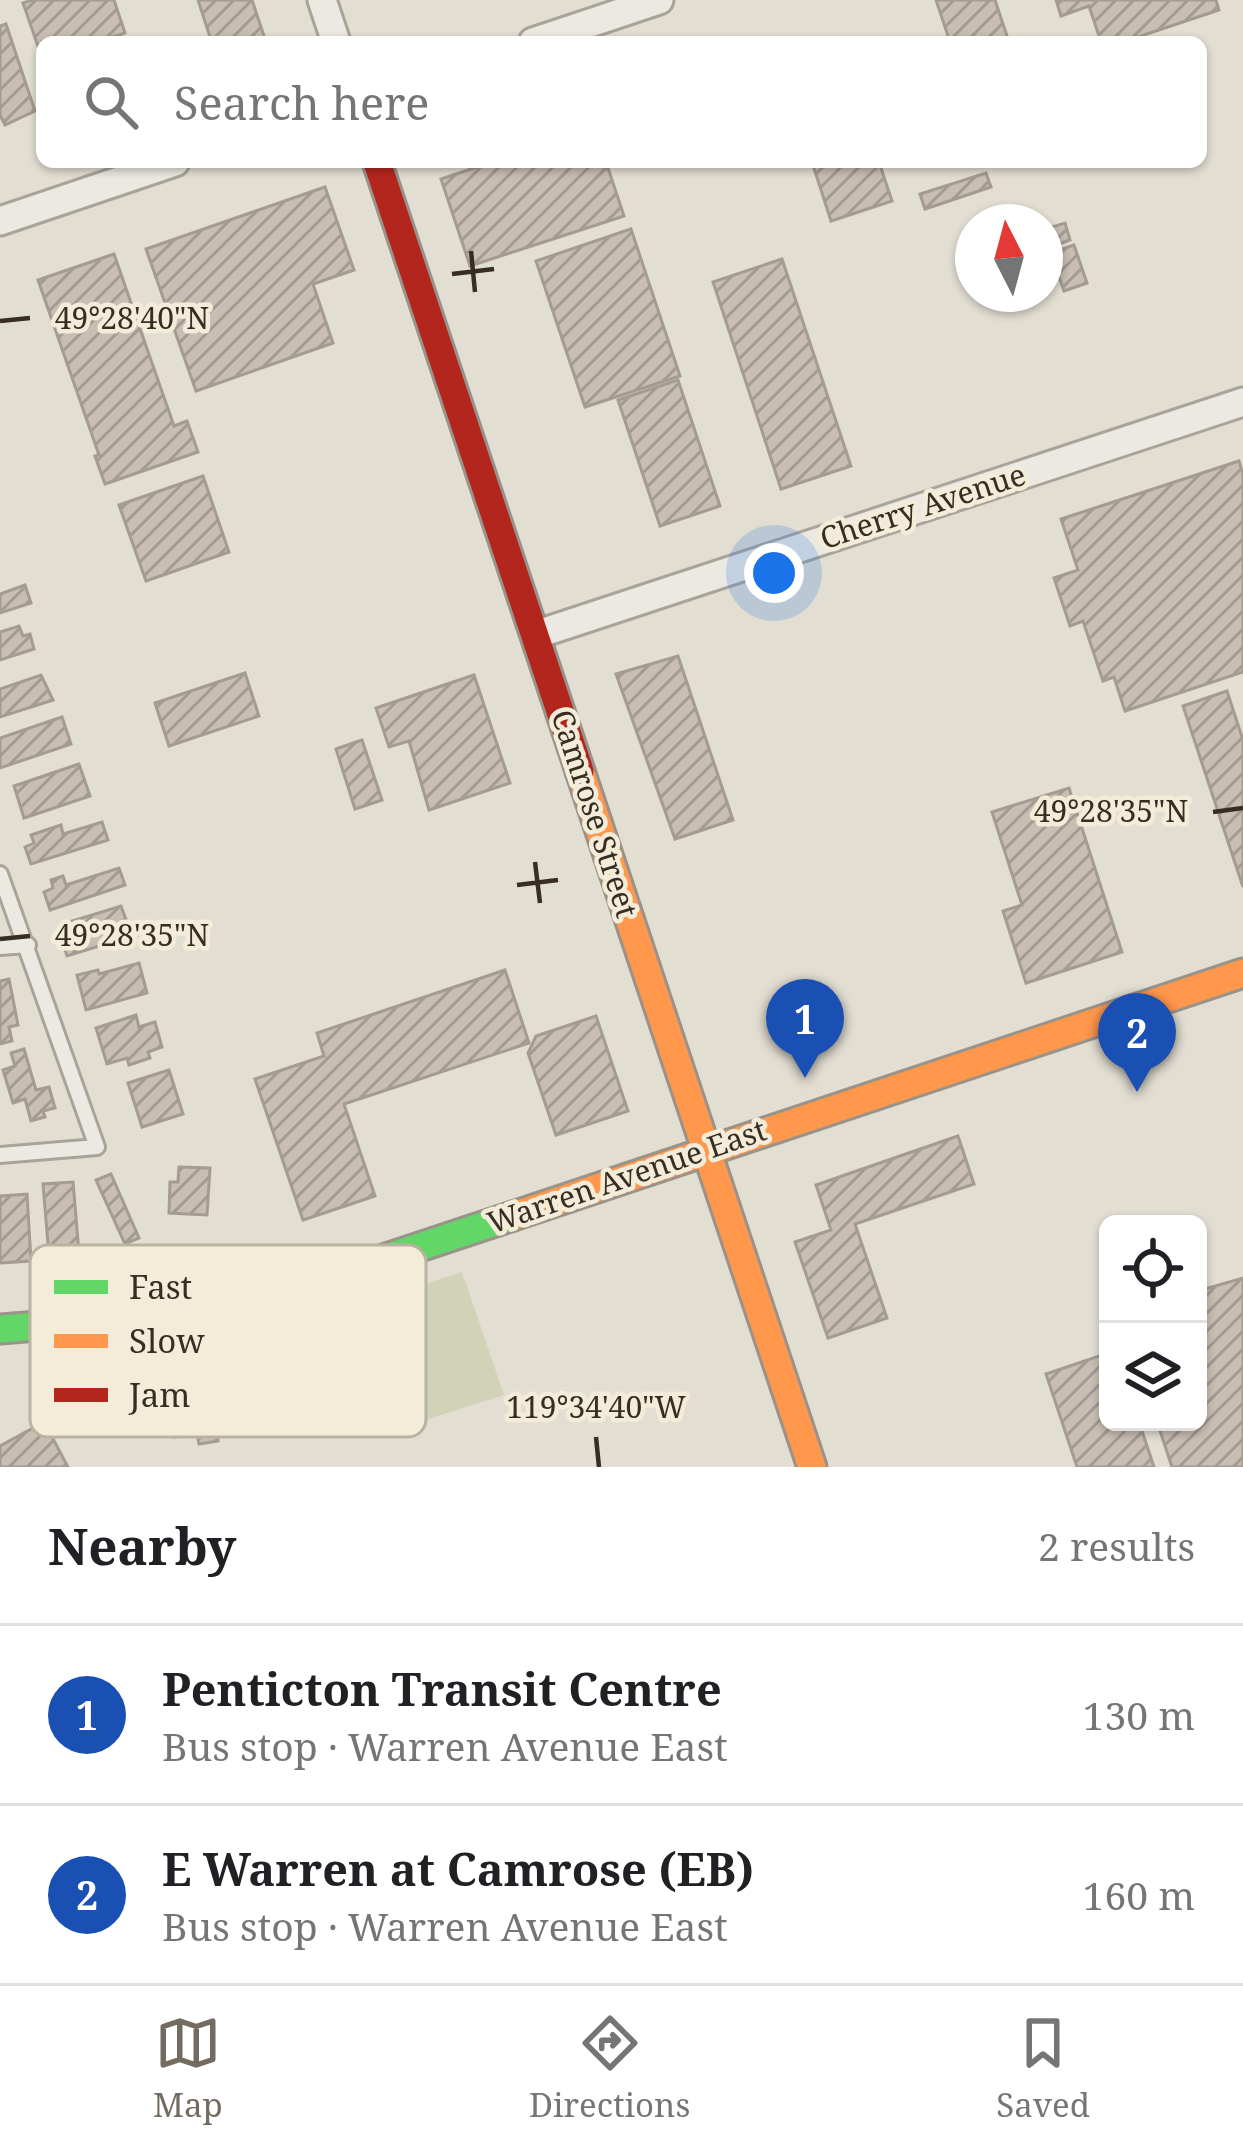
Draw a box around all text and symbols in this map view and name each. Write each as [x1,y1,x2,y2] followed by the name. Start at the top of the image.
[36,36,1207,168] search box
[78,69,144,135] icon: search
[174,72,429,133] text: Search here
[955,204,1063,312] north arrow
[55,297,209,338] text: 49°28'40"N
[815,453,1031,558] street label: Cherry Avenue
[744,543,804,603] your location
[543,704,648,923] street label: Camrose Street
[1034,790,1188,831] text: 49°28'35"N
[55,914,209,955] text: 49°28'35"N
[766,979,844,1078] pin: 1
[1098,993,1176,1092] pin: 2
[482,1109,771,1243] street label: Warren Avenue East
[1099,1215,1207,1431] map controls
[1099,1215,1207,1323] button: locate
[30,1245,426,1437] legend
[129,1264,192,1309] text: Fast
[129,1318,205,1363] text: Slow
[1099,1323,1207,1431] button: layers
[128,1372,191,1417] text: Jam
[506,1386,686,1427] text: 119°34'40"W
[48,1510,236,1580] text: Nearby
[1038,1519,1195,1572] text: 2 results
[162,1658,722,1719] text: Penticton Transit Centre
[76,1688,98,1741] text: 1
[1083,1688,1195,1741] text: 130 m
[162,1719,728,1772] text: Bus stop · Warren Avenue East
[162,1838,754,1899] text: E Warren at Camrose (EB)
[76,1868,98,1921] text: 2
[1083,1868,1195,1921] text: 160 m
[162,1899,728,1952] text: Bus stop · Warren Avenue East
[153,2010,223,2127] tab: Map
[529,2010,690,2127] tab: Directions
[996,2010,1090,2127] tab: Saved

